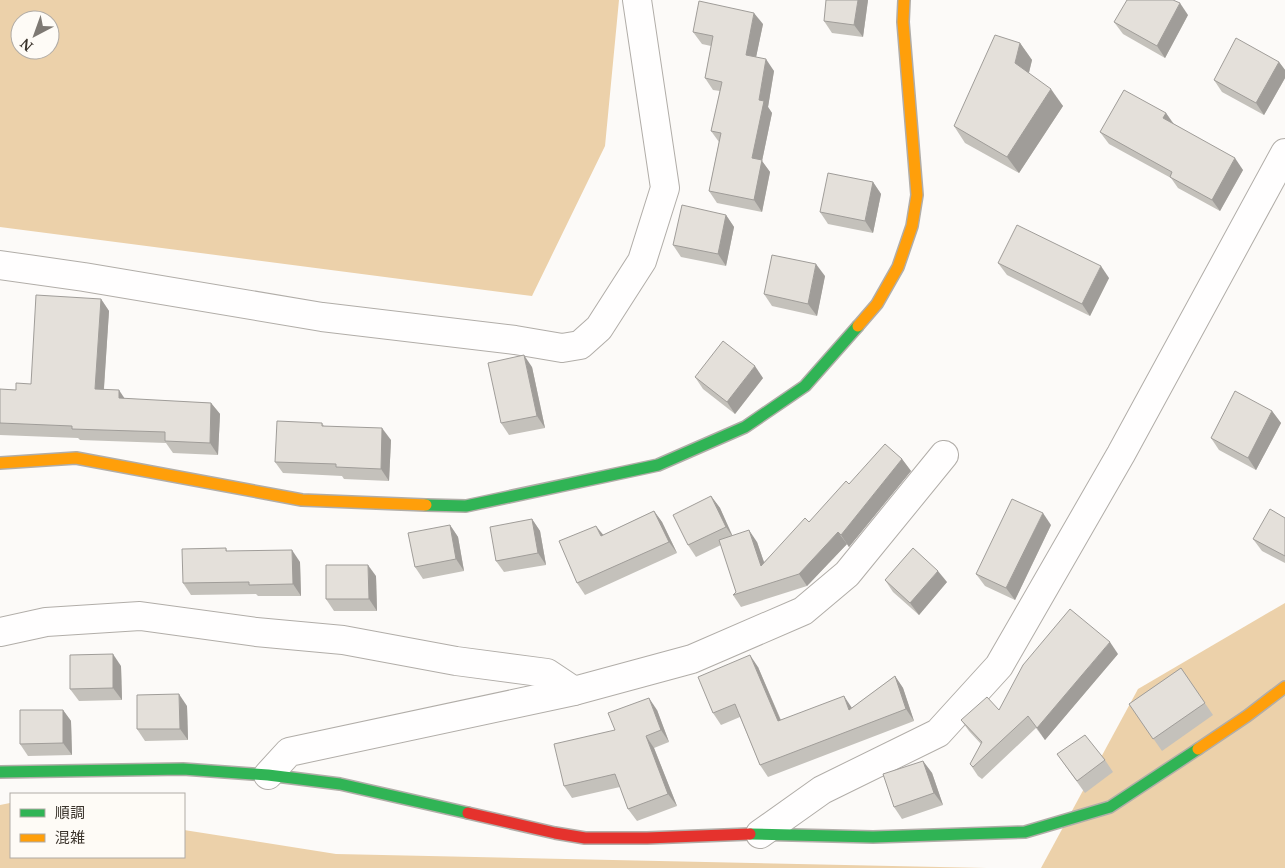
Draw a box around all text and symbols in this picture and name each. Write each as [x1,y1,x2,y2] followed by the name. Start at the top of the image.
[10,10,60,60] north arrow
[16,34,37,56] text: N
[10,793,185,858] legend
[55,802,85,822] text: 順調
[55,827,85,847] text: 混雑

